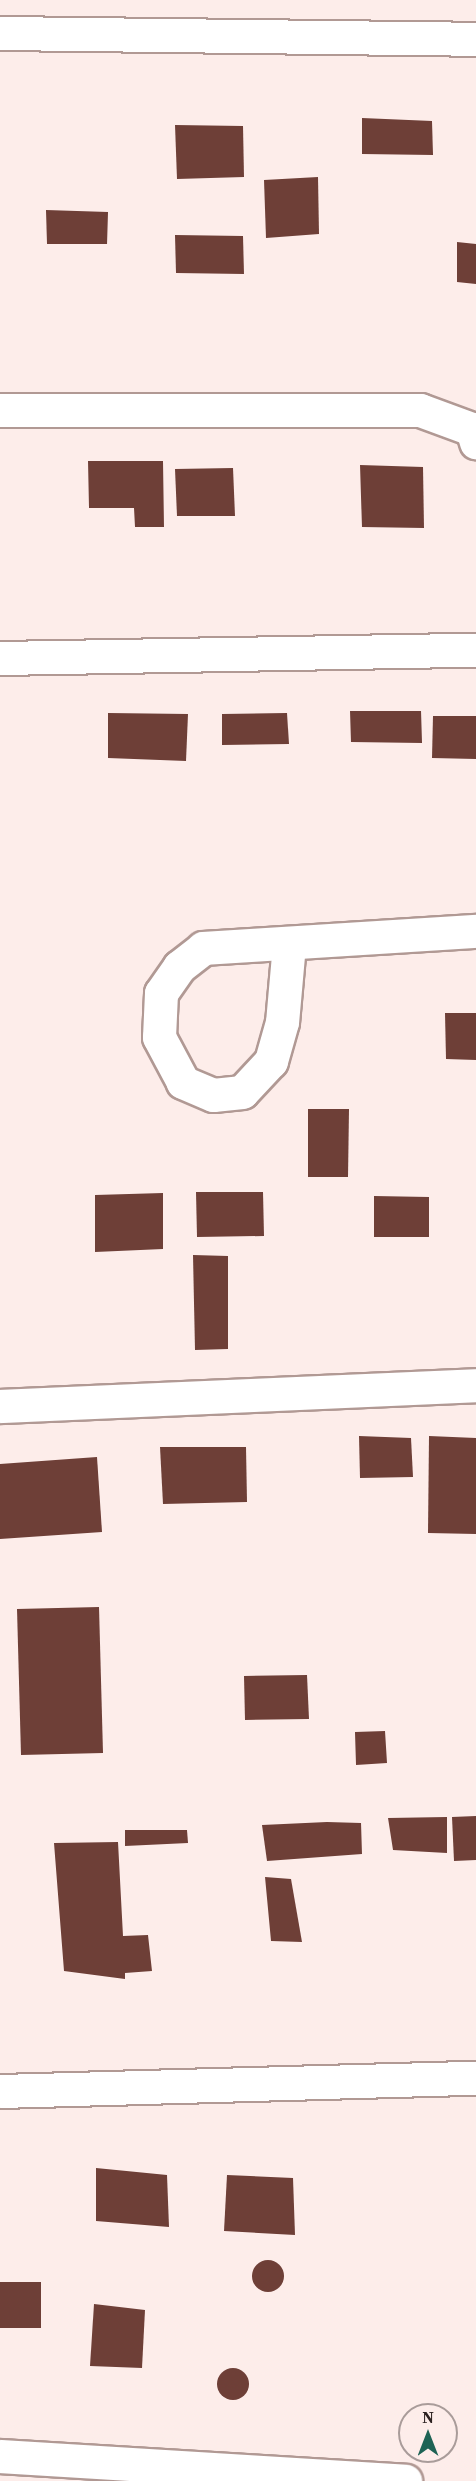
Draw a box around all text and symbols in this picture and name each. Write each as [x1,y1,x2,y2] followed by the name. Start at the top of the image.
[398,2403,458,2463] north arrow
[422,2406,434,2428] text: N

